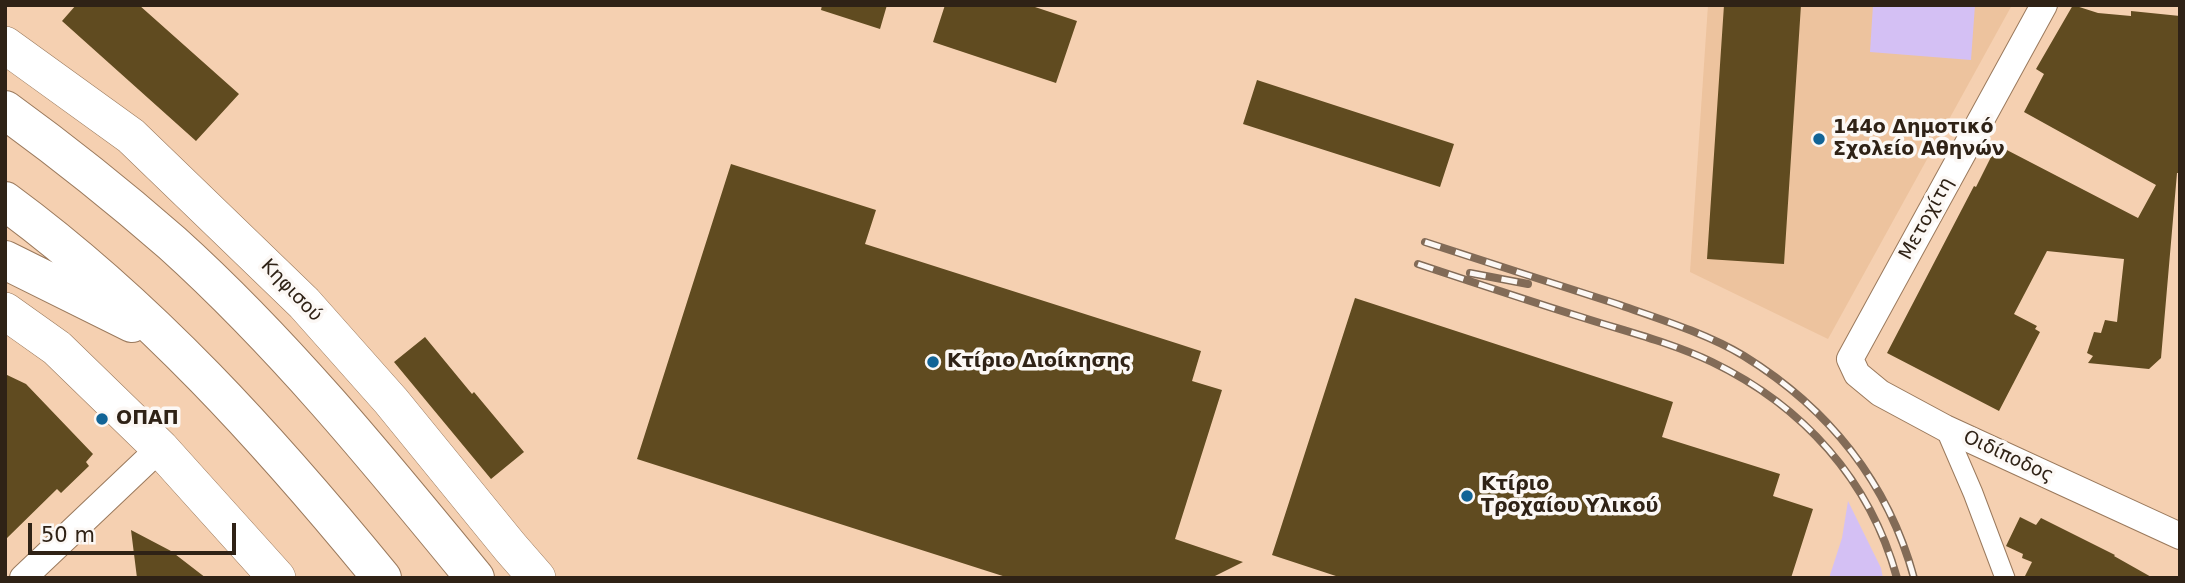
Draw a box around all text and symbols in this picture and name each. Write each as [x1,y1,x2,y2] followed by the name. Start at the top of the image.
[1833,117,2005,161] place label: 144ο Δημοτικό Σχολείο Αθηνών
[1811,131,1827,147] marker: 144ο Δημοτικό Σχολείο Αθηνών
[1895,174,1959,264] street label: Μετοχίτη
[256,255,326,327] street label: Κηφισού
[947,351,1131,373] place label: Κτίριο Διοίκησης
[925,354,941,370] marker: Κτίριο Διοίκησης
[116,408,179,430] place label: ΟΠΑΠ
[94,411,110,427] marker: ΟΠΑΠ
[1959,426,2057,488] street label: Οιδίποδος
[1481,474,1658,518] place label: Κτίριο Τροχαίου Υλικού
[1459,488,1475,504] marker: Κτίριο Τροχαίου Υλικού
[32,510,240,554] scale bar
[41,523,95,547] text: 50 m

